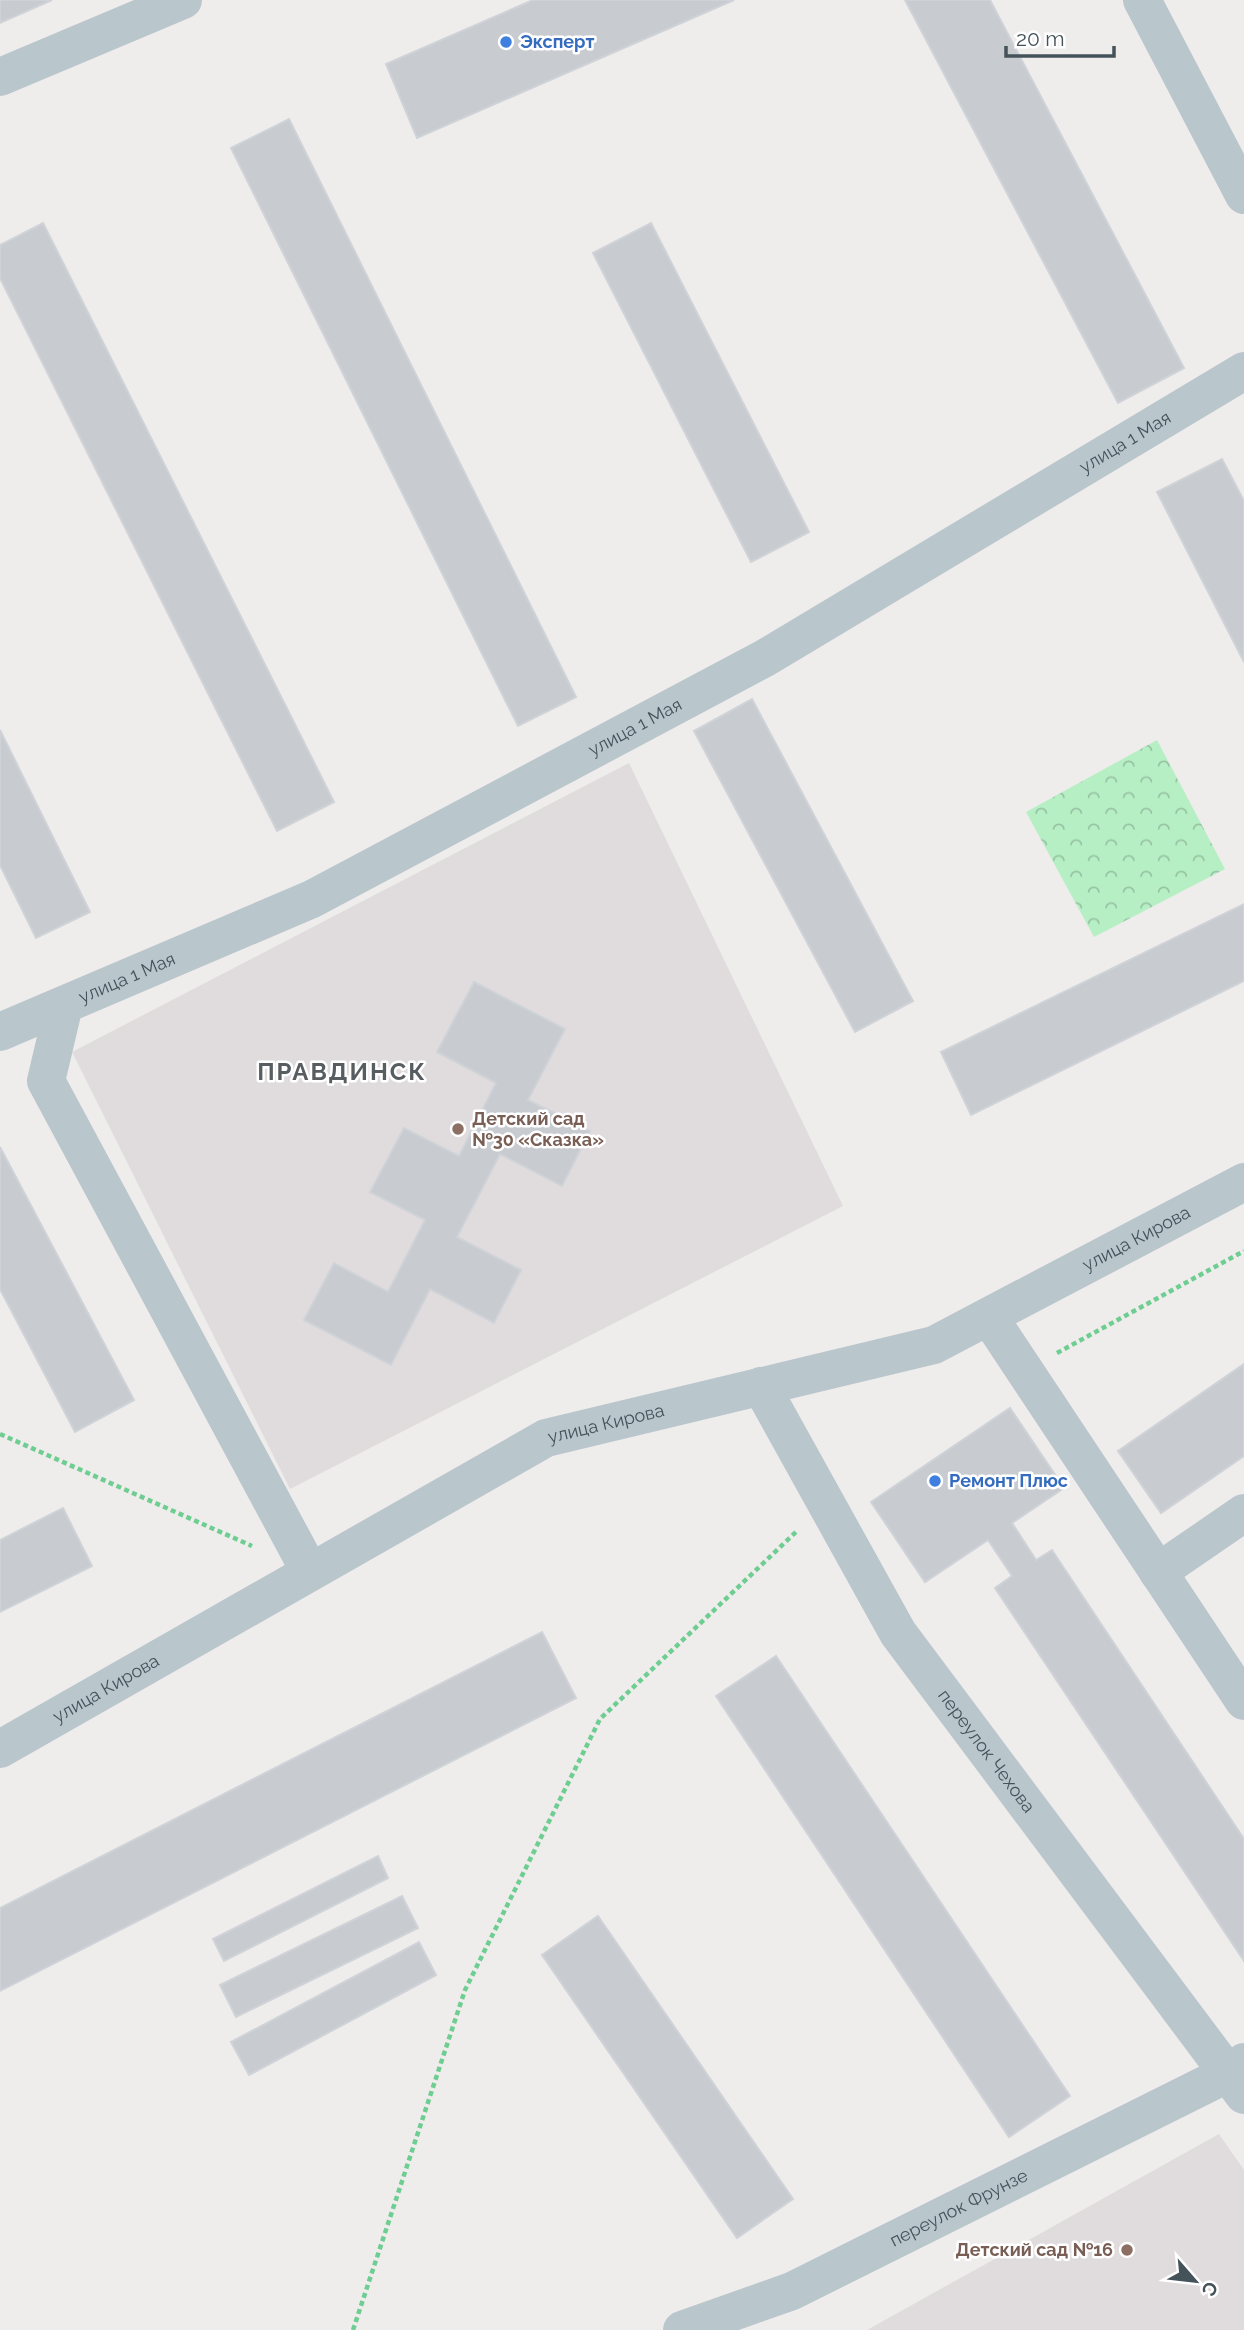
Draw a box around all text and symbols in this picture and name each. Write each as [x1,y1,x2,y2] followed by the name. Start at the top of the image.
[1006,14,1114,58] scale bar
[1016,26,1064,51] text: 20 m
[520,31,595,52] place label: Эксперт
[498,34,514,50] marker: Эксперт
[1075,406,1174,477] street label: улица 1 Мая
[584,693,685,760] street label: улица 1 Мая
[75,948,178,1007] street label: улица 1 Мая
[257,1057,427,1086] district label: ПРАВДИНСК
[472,1108,604,1150] place label: Детский сад №30 «Сказка»
[450,1121,466,1137] marker: Детский сад №30 «Сказка»
[1079,1201,1194,1275] street label: улица Кирова
[546,1399,666,1447] street label: улица Кирова
[949,1470,1068,1491] place label: Ремонт Плюс
[927,1473,943,1489] marker: Ремонт Плюс
[49,1650,163,1727] street label: улица Кирова
[934,1685,1040,1816] street label: переулок Чехова
[886,2164,1031,2251] street label: переулок Фрунзе
[955,2239,1113,2260] place label: Детский сад №16
[1119,2242,1135,2258] marker: Детский сад №16
[1160,2246,1230,2316] north arrow
[1197,2278,1223,2300] text: С

